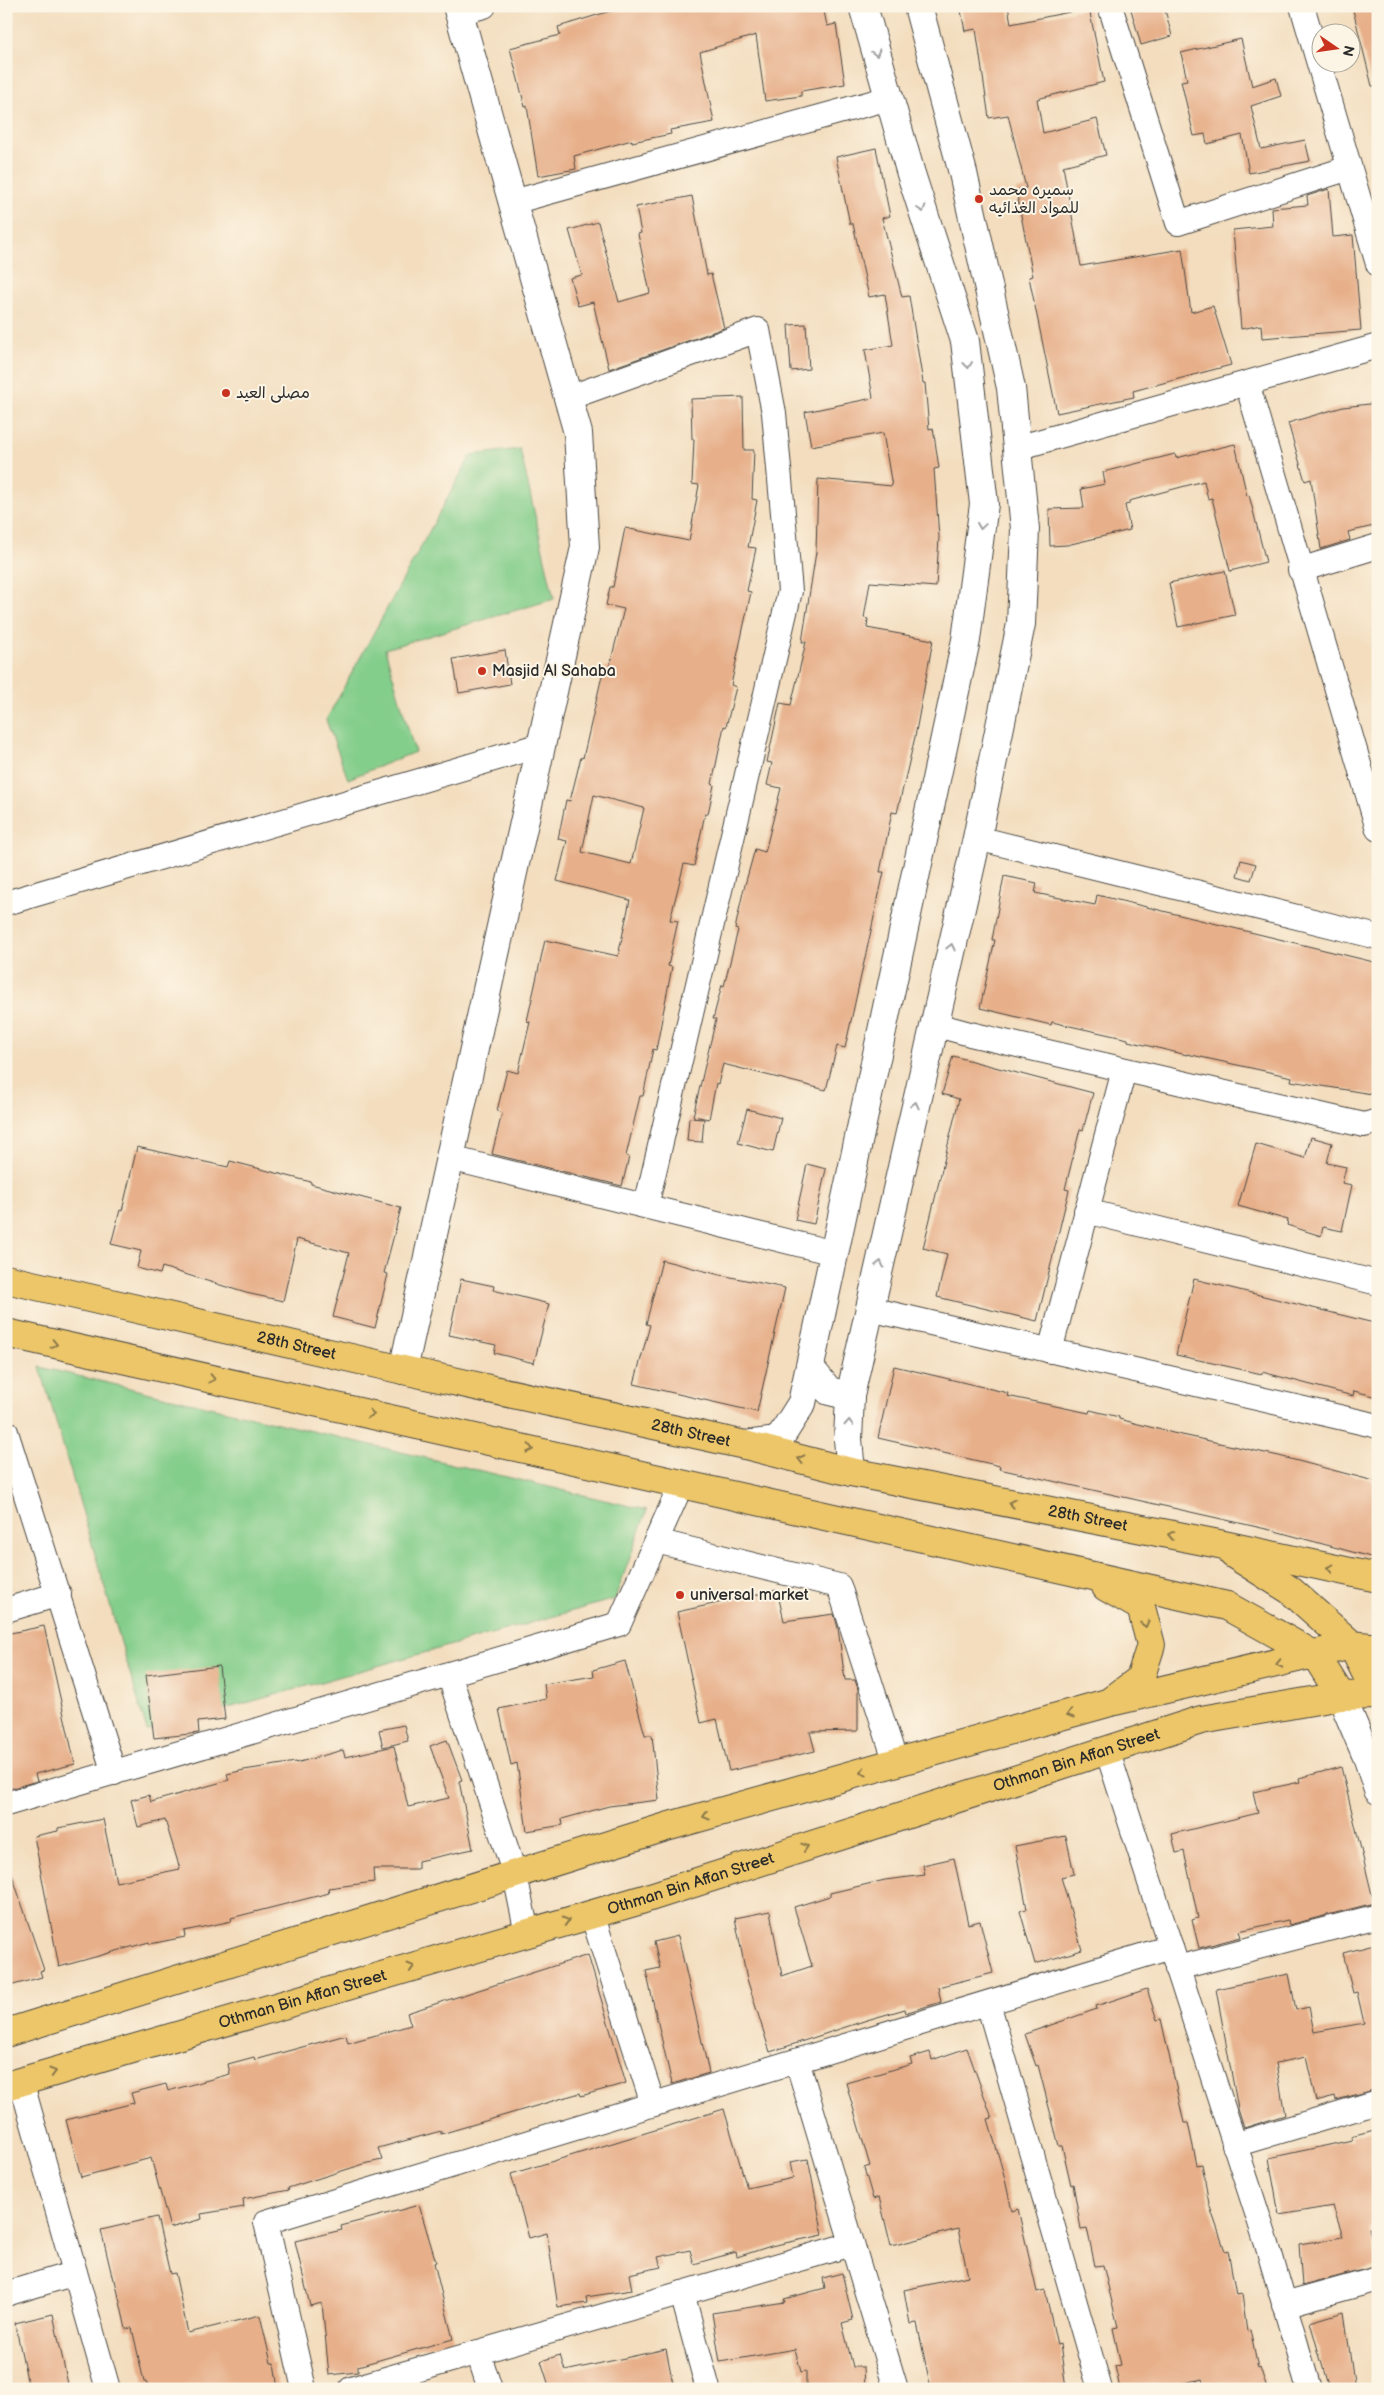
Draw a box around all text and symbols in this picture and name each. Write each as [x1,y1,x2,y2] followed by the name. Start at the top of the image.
[1312,22,1362,72] north arrow
[1339,44,1358,58] text: N
[871,49,881,57] one-way arrow
[989,181,1079,218] place label: سميره محمد للمواد الغذائيه
[973,193,985,205] marker: سميره محمد للمواد الغذائيه
[917,204,927,213] one-way arrow
[962,361,973,369] one-way arrow
[236,384,310,403] place label: مصلى العيد
[220,387,232,399] marker: مصلى العيد
[976,522,987,530] one-way arrow
[492,662,616,681] place label: Masjid Al Sahaba
[476,665,488,677] marker: Masjid Al Sahaba
[945,942,956,951] one-way arrow
[909,1101,920,1110] one-way arrow
[874,1259,885,1268] one-way arrow
[255,1327,338,1364] street label: 28th Street
[49,1338,58,1349] one-way arrow
[208,1373,217,1384] one-way arrow
[367,1408,376,1419] one-way arrow
[649,1415,732,1451] street label: 28th Street
[843,1419,854,1427] one-way arrow
[525,1444,534,1454] one-way arrow
[797,1454,806,1465] one-way arrow
[1007,1499,1016,1509] one-way arrow
[1046,1501,1129,1535] street label: 28th Street
[1167,1530,1175,1541] one-way arrow
[1326,1563,1335,1574] one-way arrow
[690,1586,809,1605] place label: universal market
[674,1589,686,1601] marker: universal market
[1139,1619,1150,1628] one-way arrow
[1274,1658,1283,1669] one-way arrow
[1066,1708,1074,1718] one-way arrow
[991,1724,1162,1796] street label: Othman Bin Affan Street
[858,1766,867,1777] one-way arrow
[702,1810,711,1821] one-way arrow
[800,1843,809,1853] one-way arrow
[605,1848,776,1919] street label: Othman Bin Affan Street
[562,1917,570,1927] one-way arrow
[406,1963,414,1973] one-way arrow
[217,1966,389,2033] street label: Othman Bin Affan Street
[49,2067,57,2078] one-way arrow

